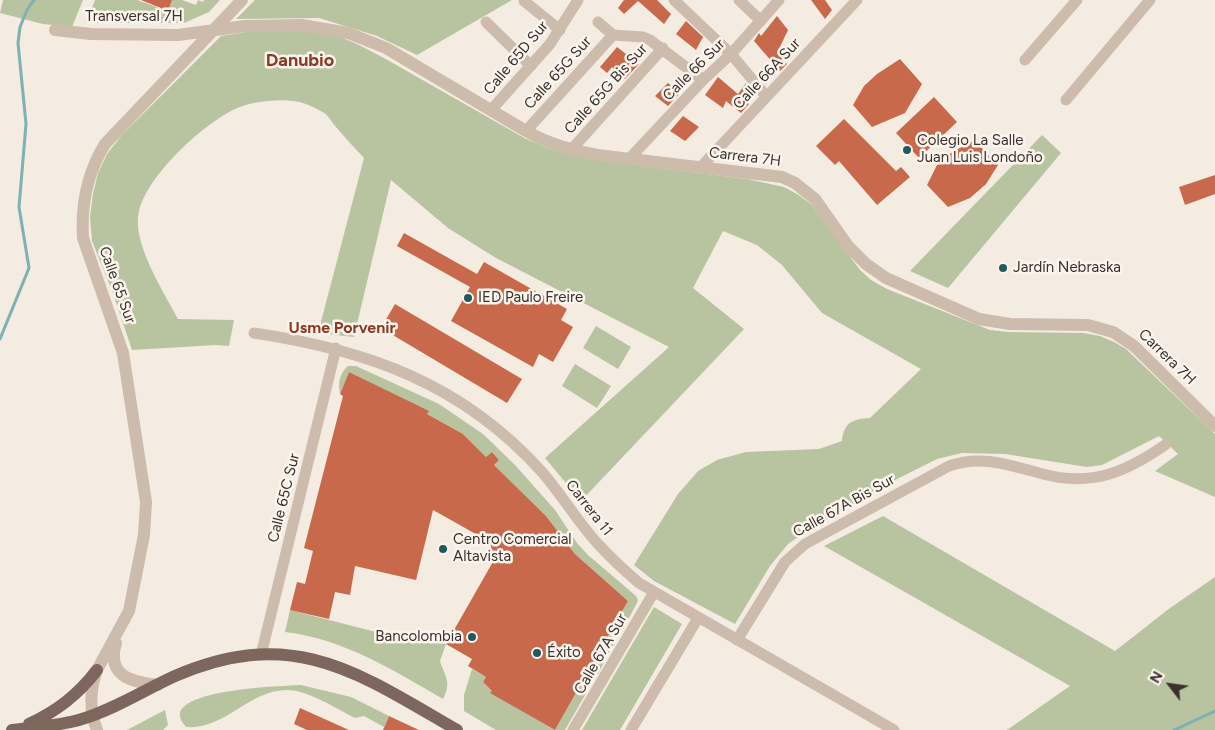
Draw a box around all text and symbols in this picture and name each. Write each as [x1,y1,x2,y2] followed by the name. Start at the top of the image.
[85,8,183,26] street label: Transversal 7H
[480,17,552,99] street label: Calle 65D Sur
[521,33,595,113] street label: Calle 65G Sur
[659,35,729,105] street label: Calle 66 Sur
[730,35,804,113] street label: Calle 66A Sur
[561,40,651,138] street label: Calle 65G Bis Sur
[266,50,334,72] district label: Danubio
[917,132,1043,167] place label: Colegio La Salle Juan Luis Londoño
[708,144,782,170] street label: Carrera 7H
[901,144,913,156] marker: Colegio La Salle Juan Luis Londoño
[95,244,139,326] street label: Calle 65 Sur
[1013,259,1121,277] place label: Jardín Nebraska
[997,262,1009,274] marker: Jardín Nebraska
[478,289,583,307] place label: IED Paulo Freire
[462,292,474,304] marker: IED Paulo Freire
[288,318,396,338] district label: Usme Porvenir
[1135,325,1199,389] street label: Carrera 7H
[264,452,304,544] street label: Calle 65C Sur
[790,471,898,541] street label: Calle 67A Bis Sur
[562,477,616,539] street label: Carrera 11
[453,531,572,566] place label: Centro Comercial Altavista
[437,543,449,555] marker: Centro Comercial Altavista
[571,611,631,697] street label: Calle 67A Sur
[375,628,462,646] place label: Bancolombia
[466,631,478,643] marker: Bancolombia
[547,644,581,662] place label: Éxito
[531,647,543,659] marker: Éxito
[1145,660,1195,710] north arrow
[1147,668,1167,686] text: N

